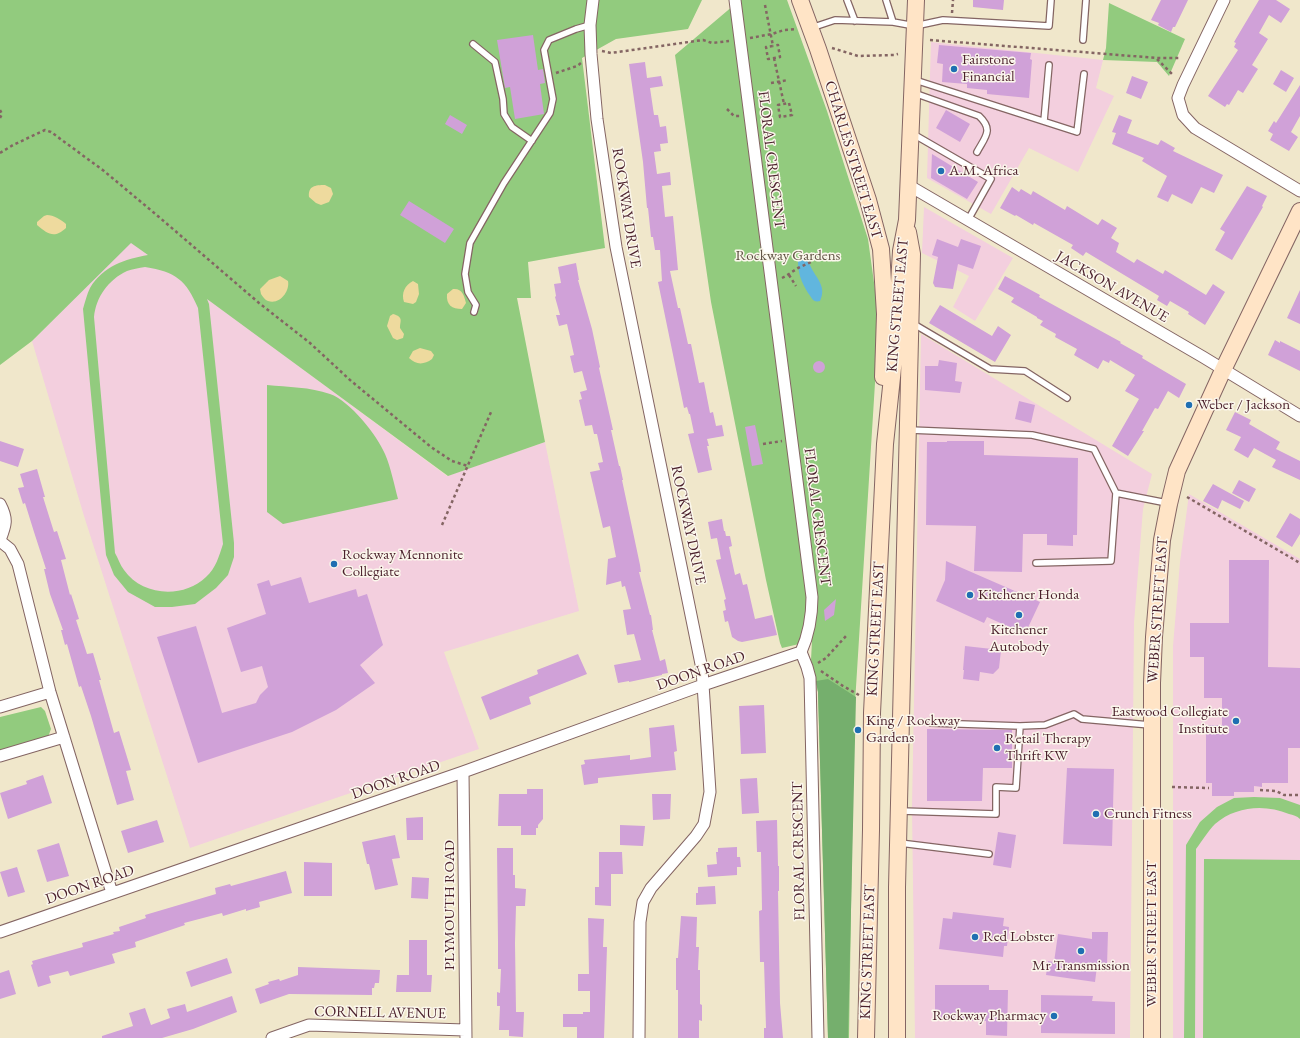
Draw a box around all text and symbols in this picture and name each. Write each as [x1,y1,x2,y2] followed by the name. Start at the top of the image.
[962,51,1015,86] place label: Fairstone Financial
[949,64,959,74] marker: Fairstone Financial
[820,79,886,241] street label: CHARLES STREET EAST
[754,90,788,230] street label: FLORAL CRESCENT
[608,147,644,269] street label: ROCKWAY DRIVE
[949,162,1018,180] place label: A.M. Africa
[936,166,946,176] marker: A.M. Africa
[883,237,913,373] street label: KING STREET EAST
[736,247,840,265] park label: Rockway Gardens
[1052,247,1172,327] street label: JACKSON AVENUE
[1197,396,1290,414] place label: Weber / Jackson
[1184,400,1194,410] marker: Weber / Jackson
[800,447,834,587] street label: FLORAL CRESCENT
[667,464,709,586] street label: ROCKWAY DRIVE
[1144,536,1172,684] street label: WEBER STREET EAST
[342,546,463,581] place label: Rockway Mennonite Collegiate
[329,559,339,569] marker: Rockway Mennonite Collegiate
[863,561,889,697] street label: KING STREET EAST
[978,586,1079,604] place label: Kitchener Honda
[965,590,975,600] marker: Kitchener Honda
[1014,610,1024,620] marker: Kitchener Autobody
[989,621,1049,656] place label: Kitchener Autobody
[654,647,748,695] street label: DOON ROAD
[1111,703,1228,738] place label: Eastwood Collegiate Institute
[866,712,960,747] place label: King / Rockway Gardens
[1231,716,1241,726] marker: Eastwood Collegiate Institute
[853,725,863,735] marker: King / Rockway Gardens
[1005,730,1091,765] place label: Retail Therapy Thrift KW
[992,743,1002,753] marker: Retail Therapy Thrift KW
[349,756,443,804] street label: DOON ROAD
[789,781,809,921] street label: FLORAL CRESCENT
[1104,805,1192,823] place label: Crunch Fitness
[1091,809,1101,819] marker: Crunch Fitness
[441,840,459,970] street label: PLYMOUTH ROAD
[43,861,137,909] street label: DOON ROAD
[1143,861,1161,1007] street label: WEBER STREET EAST
[857,884,879,1020] street label: KING STREET EAST
[983,928,1054,946] place label: Red Lobster
[970,932,980,942] marker: Red Lobster
[1076,946,1086,956] marker: Mr Transmission
[1032,957,1130,975] place label: Mr Transmission
[314,1003,446,1023] street label: CORNELL AVENUE
[932,1007,1046,1025] place label: Rockway Pharmacy
[1049,1011,1059,1021] marker: Rockway Pharmacy

